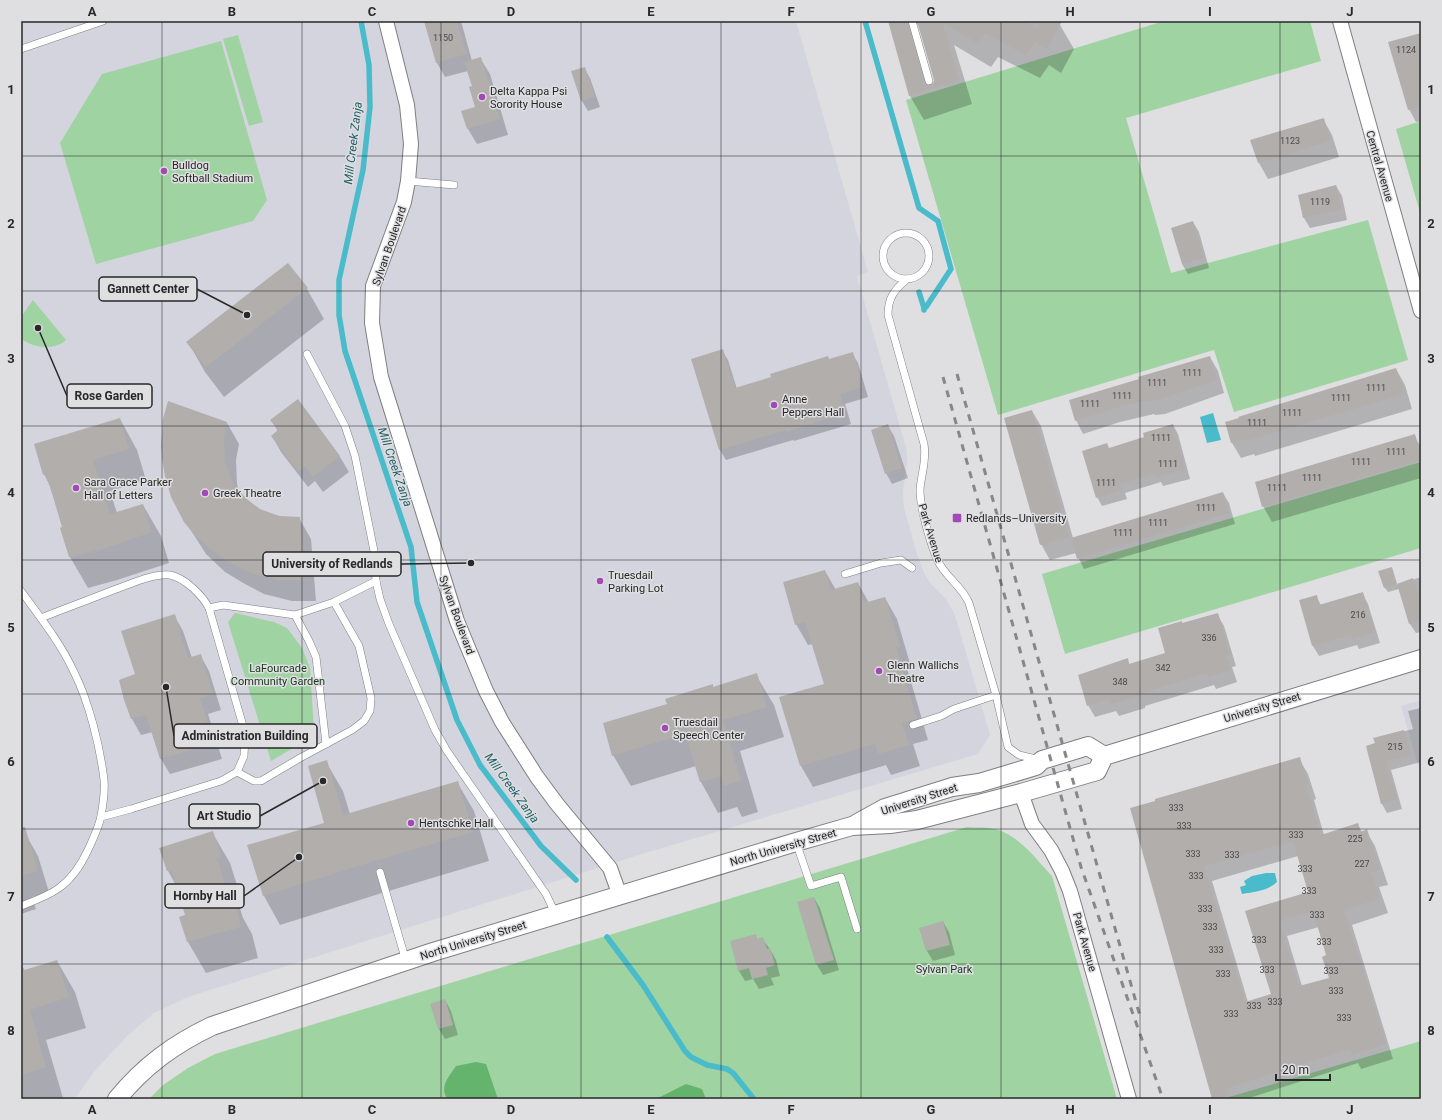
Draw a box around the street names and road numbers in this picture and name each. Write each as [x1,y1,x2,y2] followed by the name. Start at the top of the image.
[1363,129,1396,203] street label: Central Avenue
[370,205,409,288] street label: Sylvan Boulevard
[915,502,946,564] street label: Park Avenue
[436,574,477,656] street label: Sylvan Boulevard
[1222,690,1302,725] street label: University Street
[879,781,959,818] street label: University Street
[728,826,838,869] street label: North University Street
[1070,911,1099,973] street label: Park Avenue
[419,918,528,963] street label: North University Street

